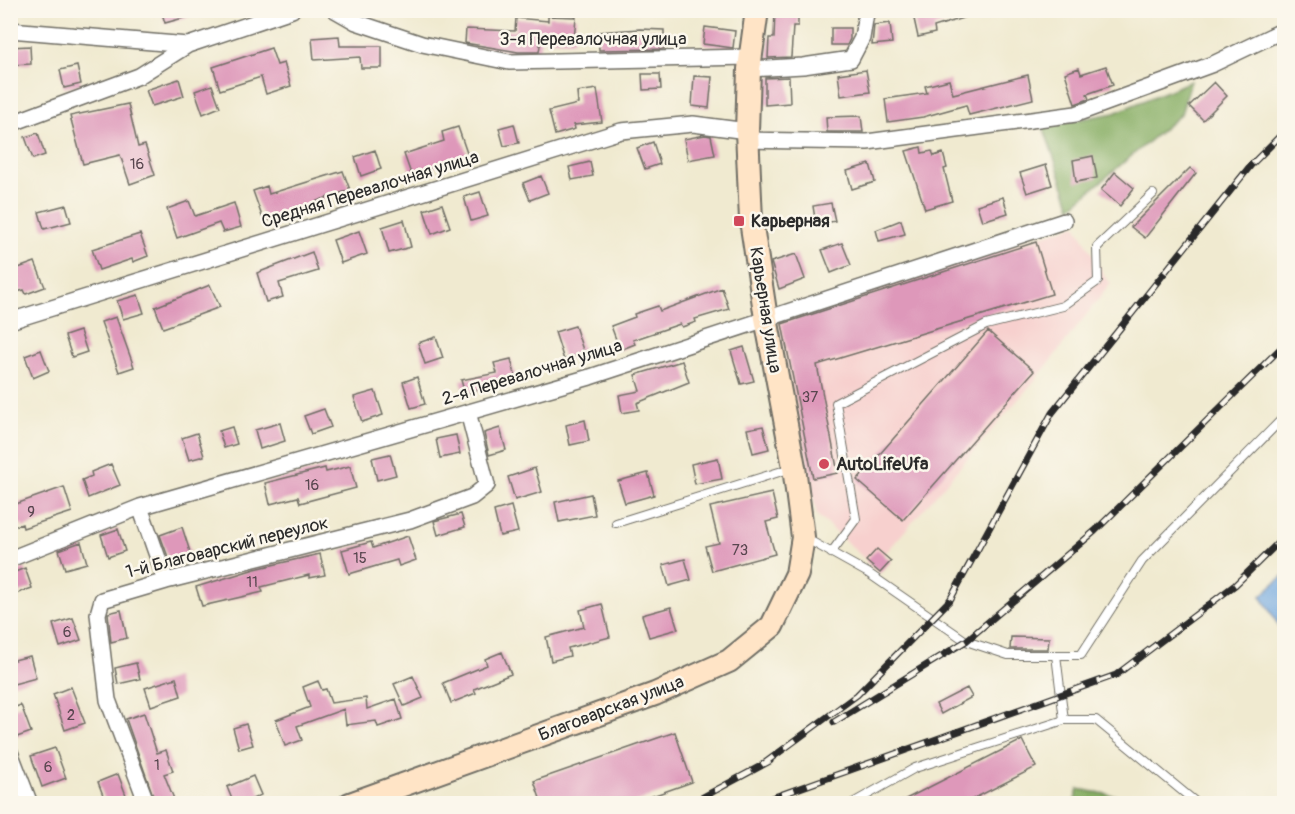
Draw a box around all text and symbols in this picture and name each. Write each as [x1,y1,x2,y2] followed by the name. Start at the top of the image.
[499,28,687,51] street label: 3-я Перевалочная улица
[259,145,482,234] street label: Средняя Перевалочная улица
[130,155,144,174] house number: 16
[751,210,830,233] place label: Карьерная
[732,214,746,228] marker: Карьерная
[744,245,787,375] street label: Карьерная улица
[439,334,625,411] street label: 2-я Перевалочная улица
[802,388,818,407] house number: 37
[836,453,929,476] place label: AutoLifeUfa
[817,457,831,471] marker: AutoLifeUfa
[305,476,319,495] house number: 16
[27,503,35,522] house number: 9
[123,511,331,584] street label: 1-й Благоварский переулок
[732,541,748,560] house number: 73
[353,549,367,568] house number: 15
[246,573,258,592] house number: 11
[63,623,71,642] house number: 6
[535,670,687,747] street label: Благоварская улица
[67,706,75,725] house number: 2
[154,756,160,775] house number: 1
[44,758,52,777] house number: 6

